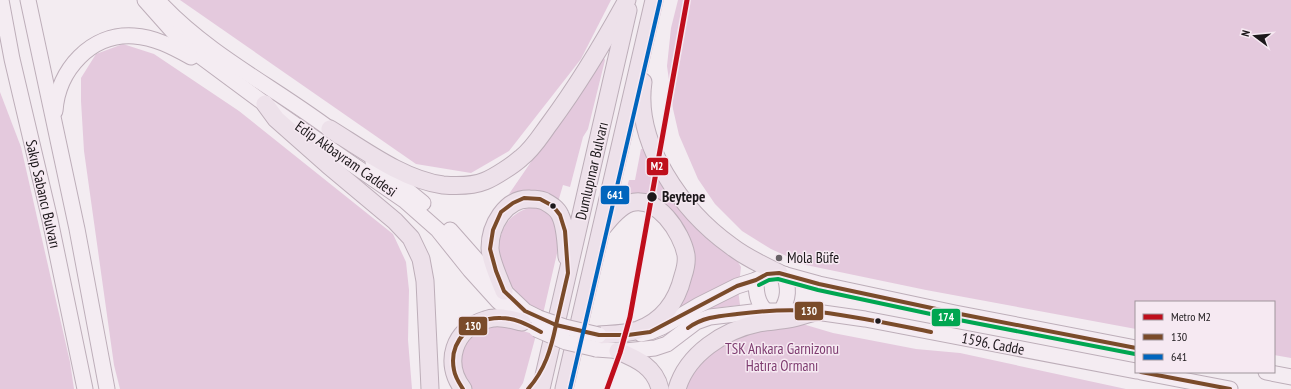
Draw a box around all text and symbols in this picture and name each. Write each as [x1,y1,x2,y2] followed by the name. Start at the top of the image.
[1235,16,1275,56] north arrow
[1238,28,1253,38] text: N
[292,116,401,201] street label: Edip Akbayram Caddesi
[571,120,612,222] street label: Dumlupınar Bulvarı
[22,138,65,250] street label: Sakıp Sabancı Bulvarı
[646,157,669,176] line badge: M2
[651,159,663,173] text: M2
[600,185,630,205] line badge: 641
[662,187,705,206] place label: Beytepe
[607,188,623,202] text: 641
[645,190,659,204] marker: Beytepe
[548,201,558,211] unlabelled marker
[787,248,839,267] place label: Mola Büfe
[774,253,784,263] marker: Mola Büfe
[794,301,824,321] line badge: 130
[1135,301,1275,373] legend
[801,304,817,318] text: 130
[931,308,961,327] line badge: 174
[1171,309,1211,324] text: Metro M2
[938,310,955,324] text: 174
[458,316,488,336] line badge: 130
[873,316,883,326] unlabelled marker
[465,319,481,333] text: 130
[960,328,1026,359] street label: 1596. Cadde
[1171,329,1187,344] text: 130
[725,339,839,375] park label: TSK Ankara Garnizonu Hatıra Ormanı
[1171,349,1187,364] text: 641

